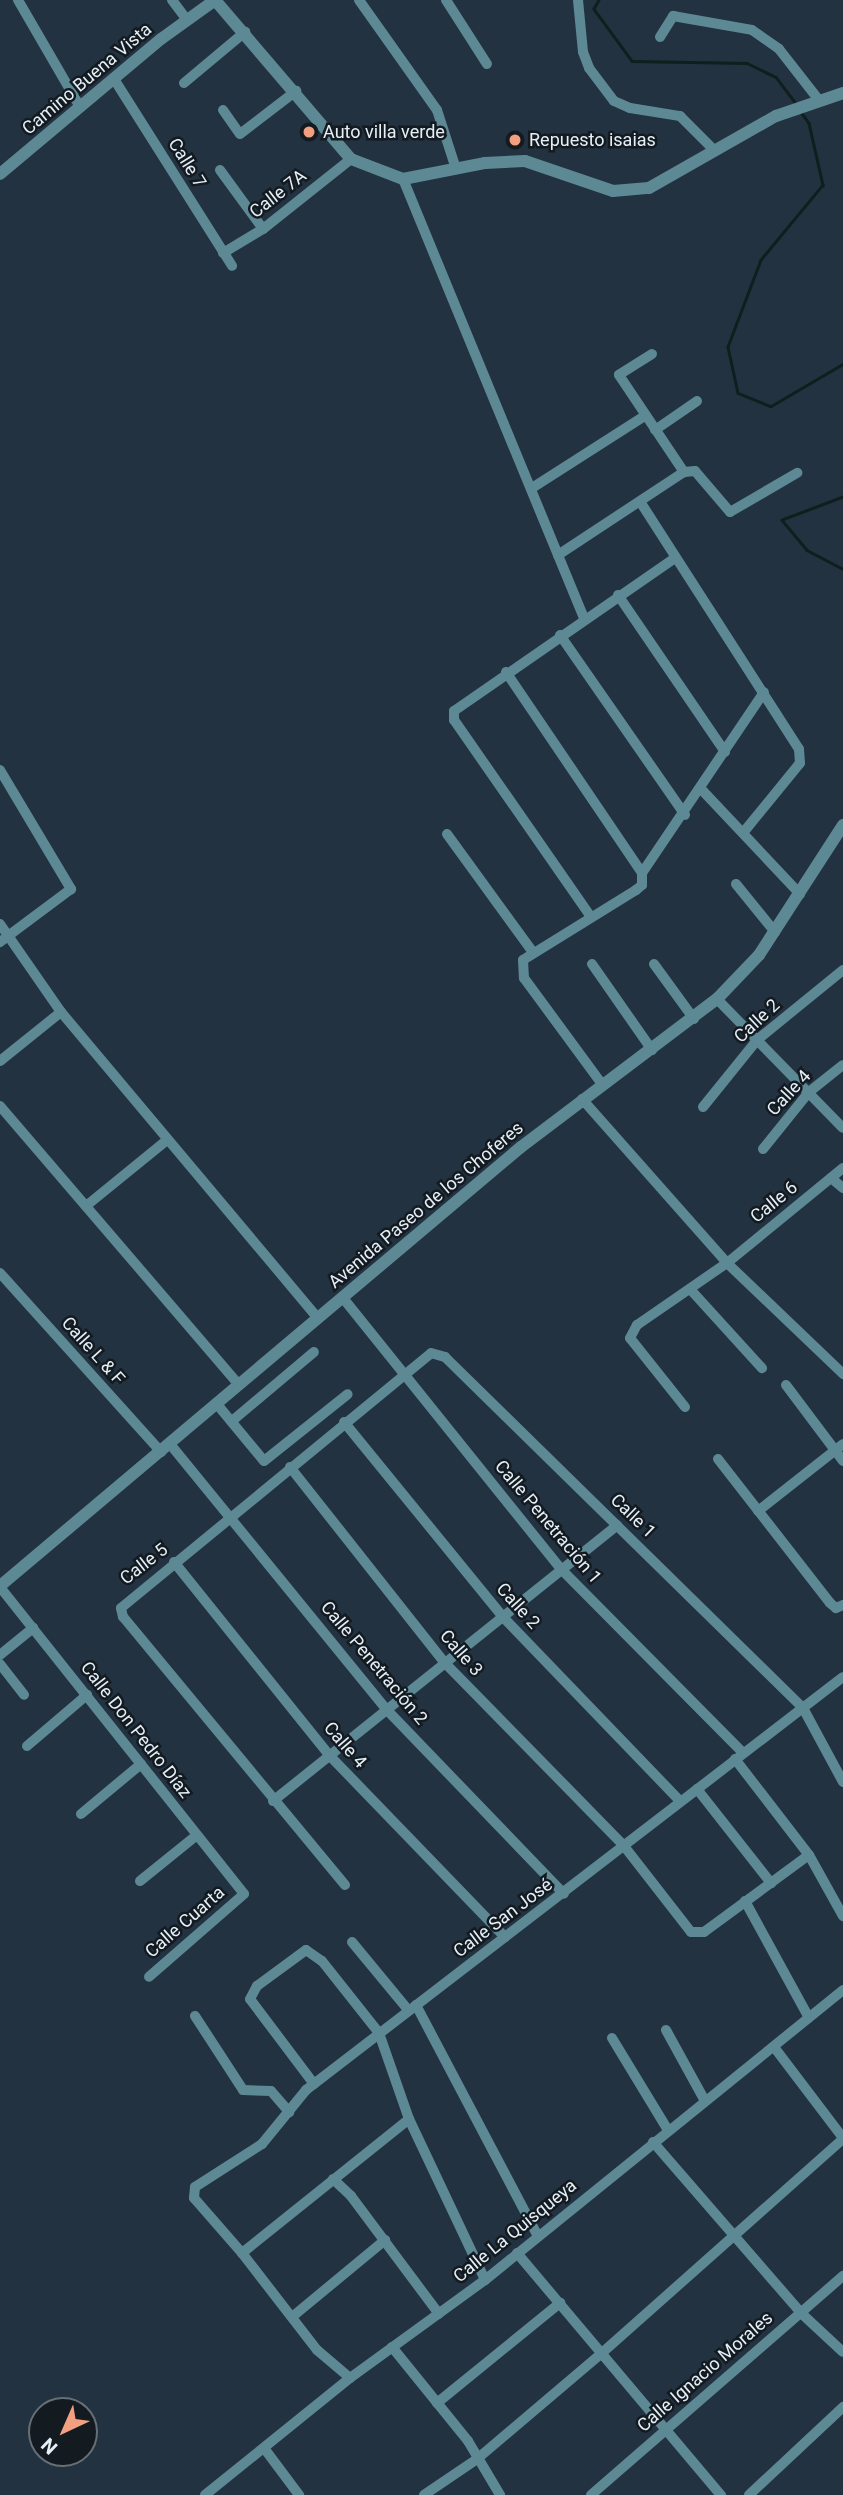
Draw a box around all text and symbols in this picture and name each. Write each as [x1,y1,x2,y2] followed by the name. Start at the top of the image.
[18,19,156,139] street label: Camino Buena Vista
[323,121,445,143] place label: Auto villa verde
[301,124,317,140] marker: Auto villa verde
[529,129,656,151] place label: Repuesto isaias
[507,132,523,148] marker: Repuesto isaias
[163,134,211,192] street label: Calle 7
[245,165,311,223] street label: Calle 7A
[730,995,784,1047] street label: Calle 2
[763,1066,815,1120] street label: Calle 4
[324,1117,528,1293] street label: Avenida Paseo de los Choferes
[746,1176,802,1228] street label: Calle 6
[57,1313,129,1389] street label: Calle L & F
[490,1456,606,1588] street label: Calle Penetración 1
[606,1489,660,1543] street label: Calle 1
[116,1539,172,1589] street label: Calle 5
[492,1579,544,1633] street label: Calle 2
[316,1597,432,1729] street label: Calle Penetración 2
[435,1625,487,1681] street label: Calle 3
[76,1657,196,1803] street label: Calle Don Pedro Díaz
[319,1717,371,1773] street label: Calle 4
[449,1874,557,1962] street label: Calle San José
[141,1882,229,1962] street label: Calle Cuarta
[449,2175,581,2287] street label: Calle La Quisqueya
[633,2307,777,2437] street label: Calle Ignacio Morales
[28,2397,98,2467] north arrow
[37,2433,62,2459] text: N

